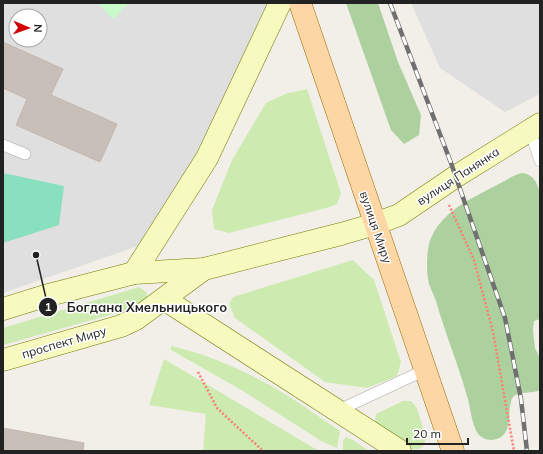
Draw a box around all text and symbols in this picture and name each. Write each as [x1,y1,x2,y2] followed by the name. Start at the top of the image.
[8,8,48,48] north arrow
[31,24,45,33] text: N
[414,144,502,208] street label: вулиця Панянка
[357,189,396,265] street label: вулиця Миру
[38,295,235,320] callout: Богдана Хмельницького
[44,299,52,314] text: 1
[67,299,227,315] text: Богдана Хмельницького
[20,323,109,361] street label: проспект Миру
[407,420,468,446] scale bar
[413,426,441,441] text: 20 m

